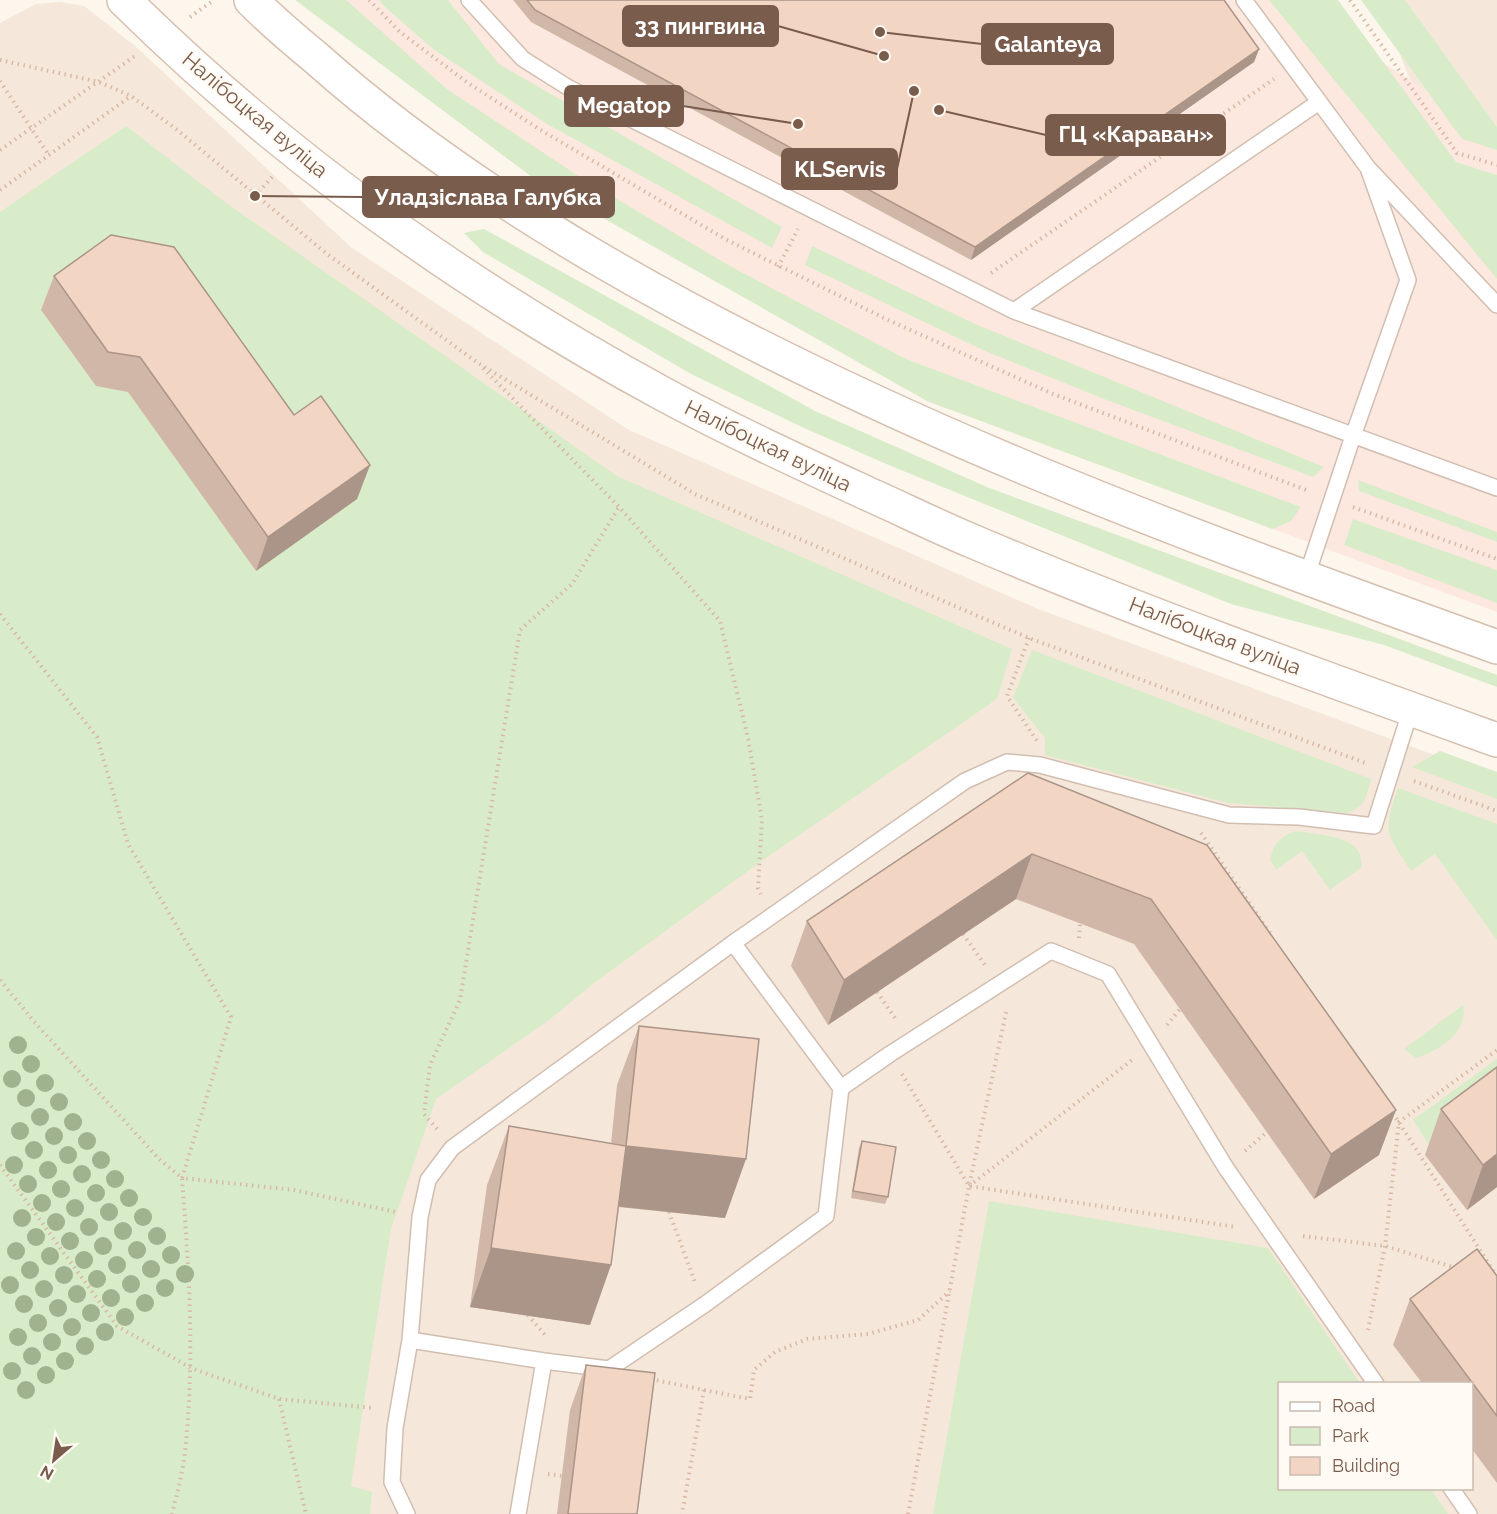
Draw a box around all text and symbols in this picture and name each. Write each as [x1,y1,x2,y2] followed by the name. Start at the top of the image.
[623,6,778,46] callout: 33 пингвина
[635,13,765,39] text: 33 пингвина
[982,24,1113,64] callout: Galanteya
[995,31,1101,57] text: Galanteya
[178,47,333,183] street label: Налібоцкая вуліца
[565,86,683,126] callout: Megatop
[577,92,671,118] text: Megatop
[1046,115,1225,155] callout: ГЦ «Караван»
[1059,121,1213,147] text: ГЦ «Караван»
[782,149,897,189] callout: KLServis
[794,156,886,182] text: KLServis
[363,177,614,217] callout: Уладзіслава Галубка
[373,184,602,210] text: Уладзіслава Галубка
[681,394,856,497] street label: Налібоцкая вуліца
[1126,591,1305,680] street label: Налібоцкая вуліца
[1278,1382,1473,1490] legend
[1332,1395,1375,1416] text: Road
[1332,1425,1369,1446] text: Park
[24,1430,84,1490] north arrow
[1332,1455,1400,1476] text: Building
[37,1461,57,1484] text: N

